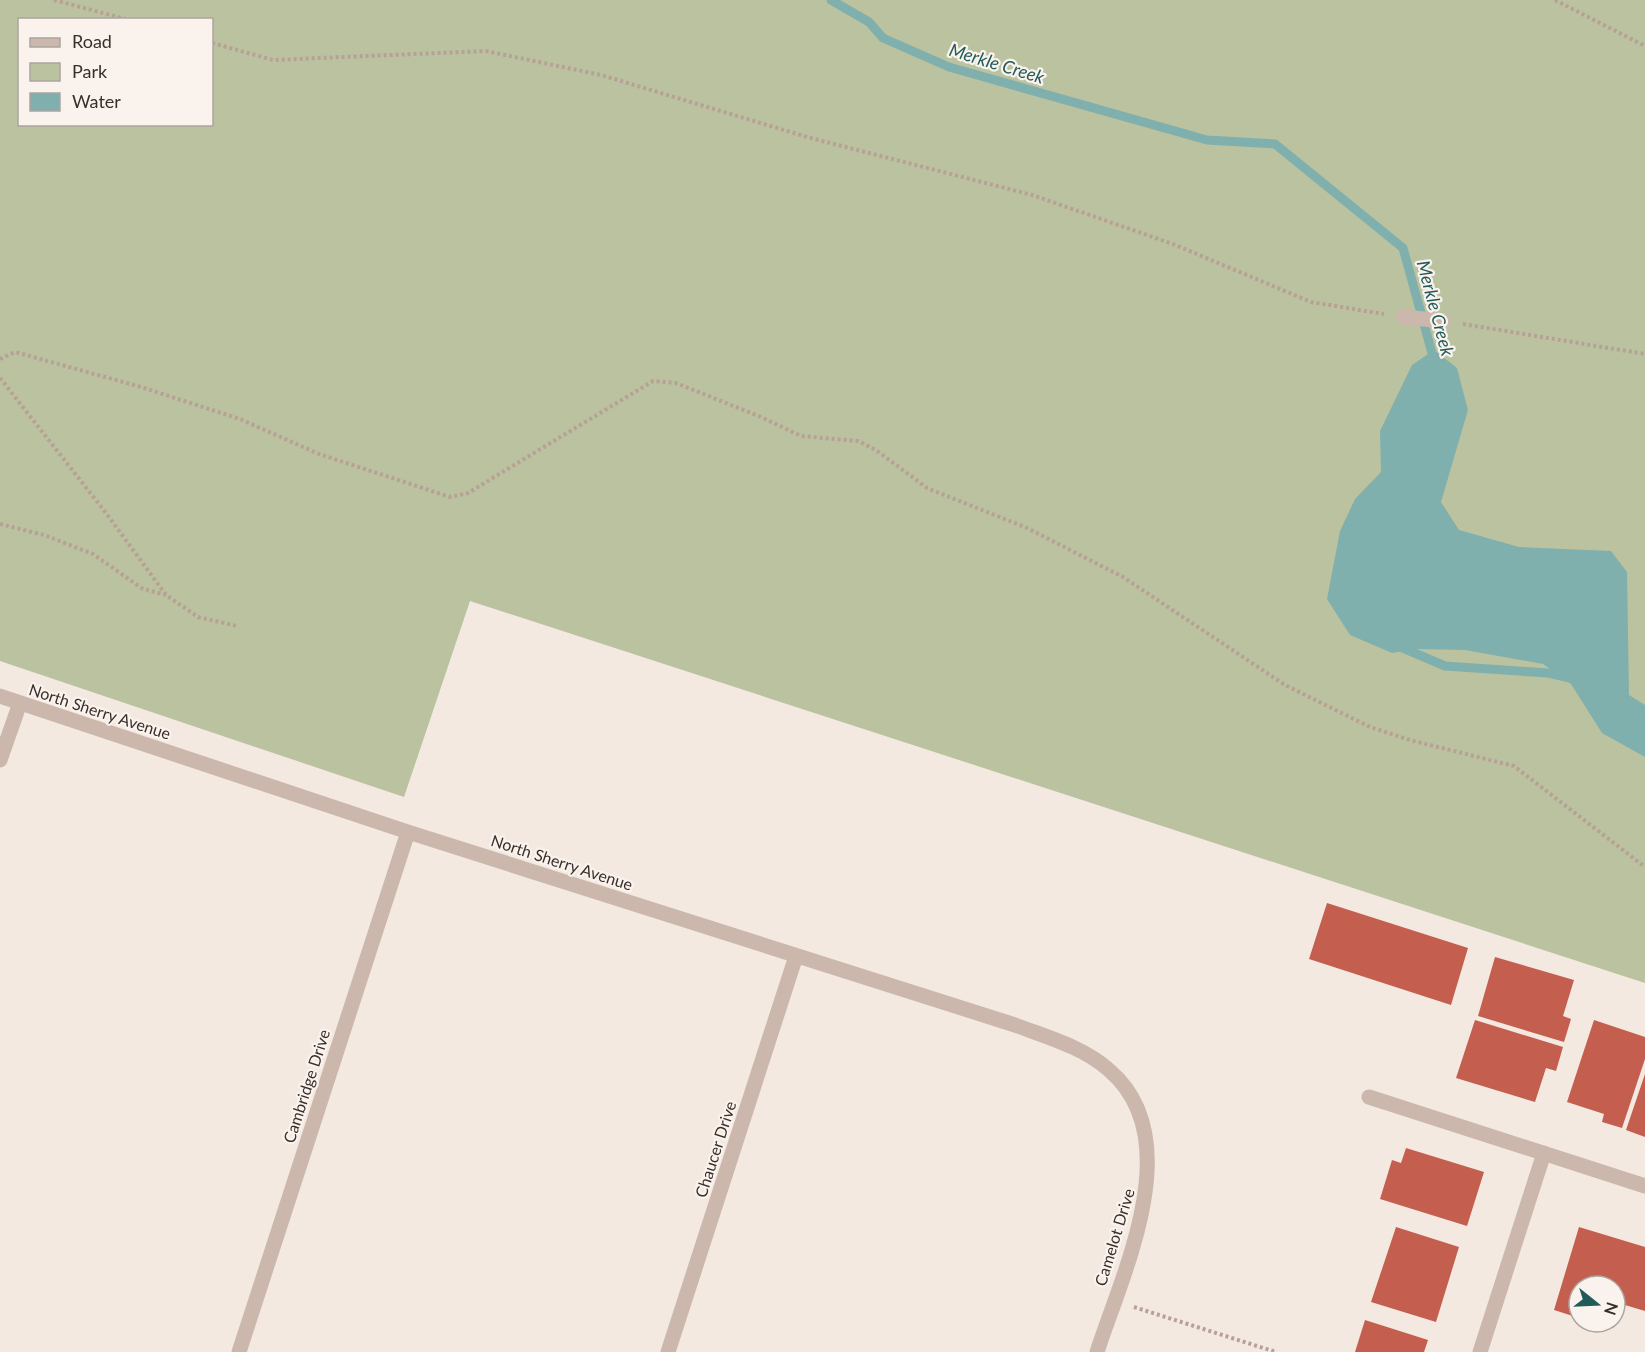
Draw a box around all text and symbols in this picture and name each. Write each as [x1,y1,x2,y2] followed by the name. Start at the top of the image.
[18,18,213,126] legend
[72,30,112,52] text: Road
[947,38,1048,88] water label: Merkle Creek
[72,60,108,82] text: Park
[72,90,121,112] text: Water
[1413,258,1459,359] water label: Merkle Creek
[27,679,173,743] street label: North Sherry Avenue
[489,830,635,894] street label: North Sherry Avenue
[279,1027,333,1145] street label: Cambridge Drive
[690,1098,740,1200] street label: Chaucer Drive
[1090,1186,1138,1288] street label: Camelot Drive
[1567,1274,1627,1334] north arrow
[1601,1300,1623,1318] text: N

